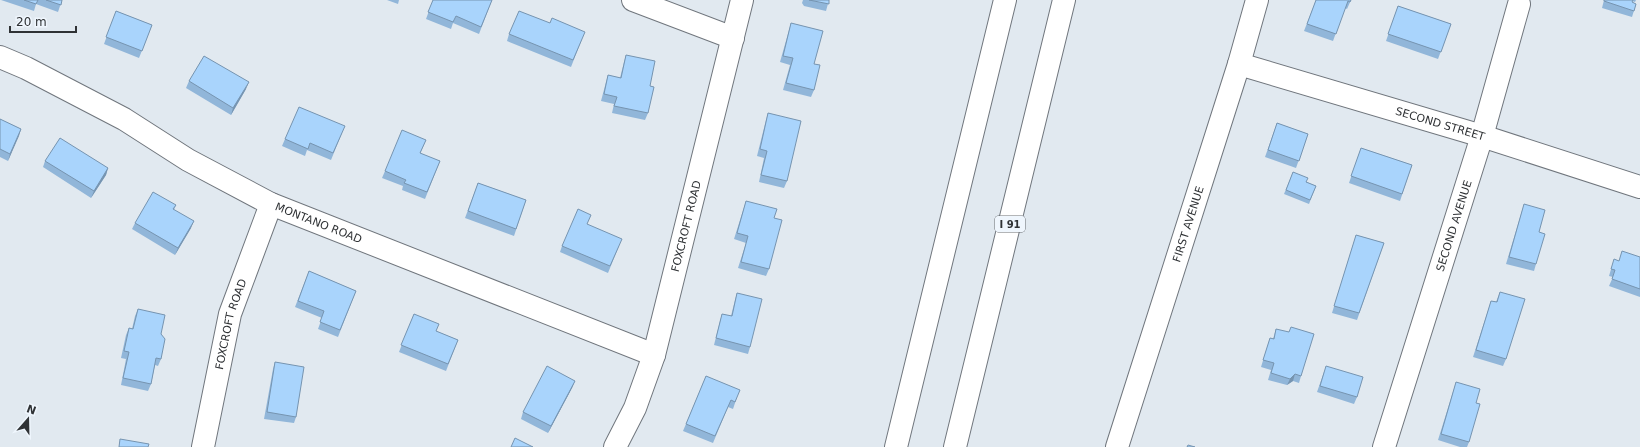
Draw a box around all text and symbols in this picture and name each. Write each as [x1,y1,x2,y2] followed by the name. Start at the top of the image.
[10,8,76,34] scale bar
[16,15,47,29] text: 20 m
[1394,105,1487,144] street label: SECOND STREET
[669,179,704,273] street label: FOXCROFT ROAD
[1434,179,1475,273] street label: SECOND AVENUE
[1170,185,1207,264] street label: FIRST AVENUE
[273,200,364,246] street label: MONTANO ROAD
[995,216,1025,232] road number: I 91
[213,277,250,371] street label: FOXCROFT ROAD
[8,399,48,439] north arrow
[25,402,38,418] text: N

